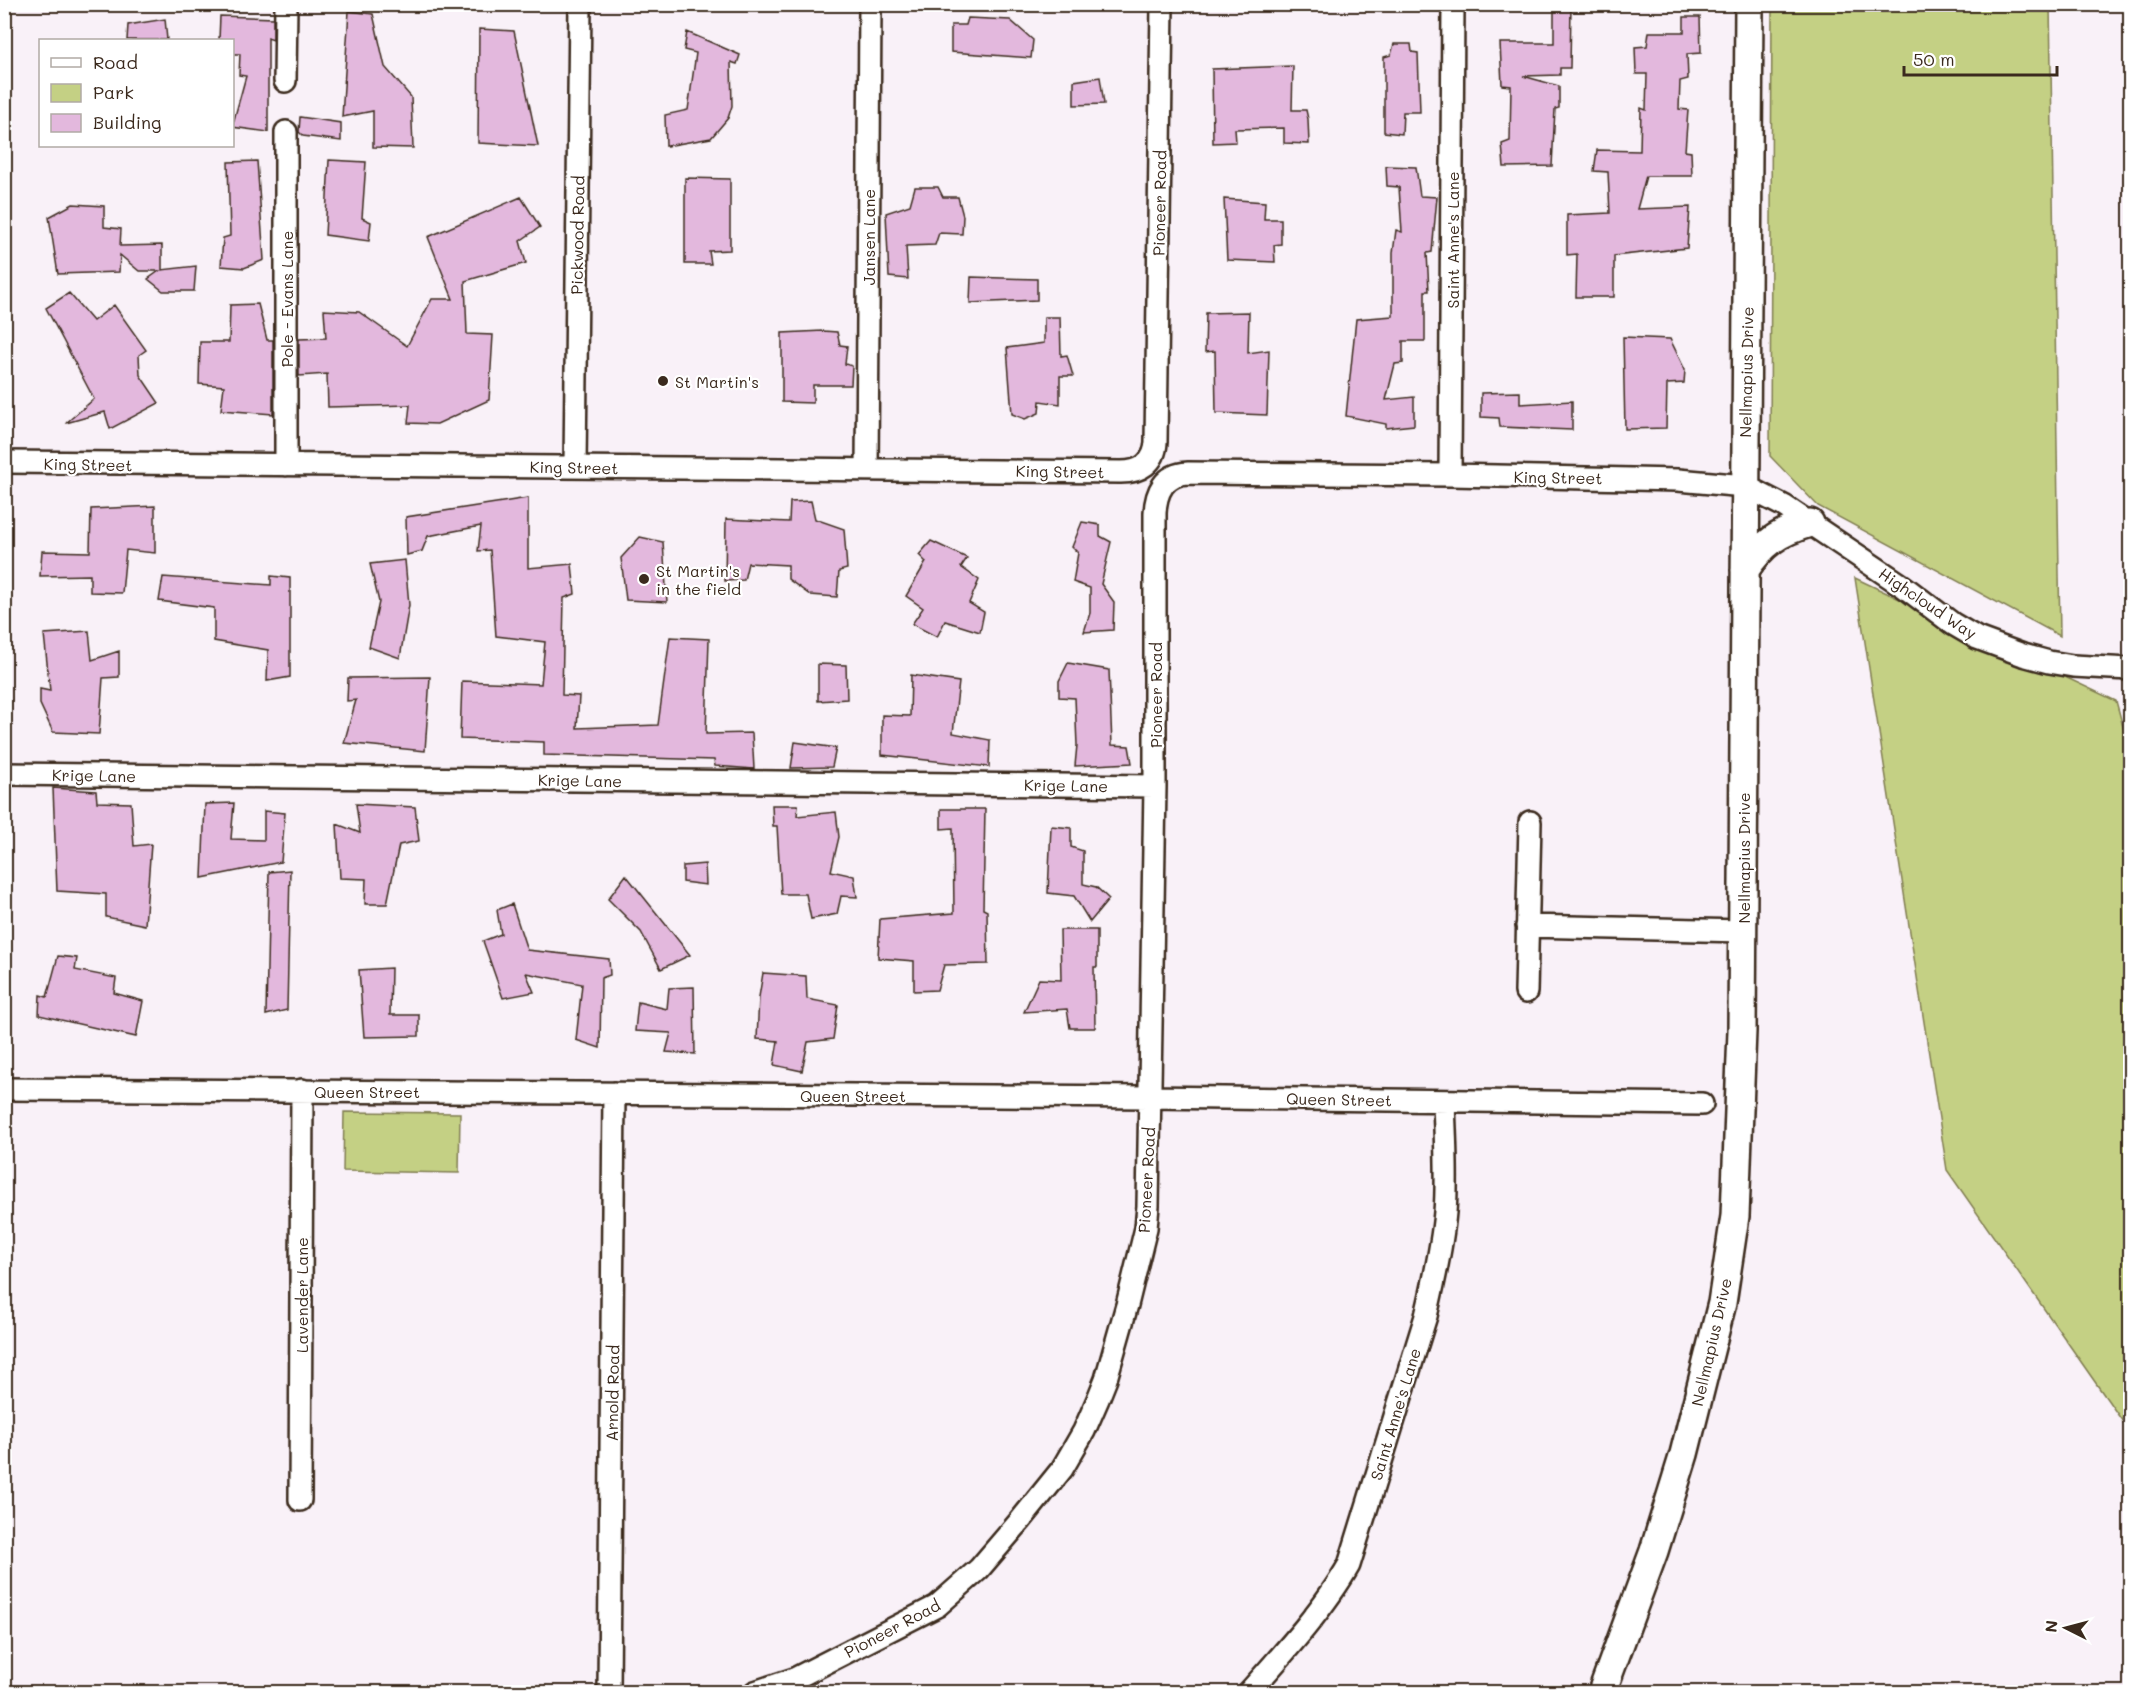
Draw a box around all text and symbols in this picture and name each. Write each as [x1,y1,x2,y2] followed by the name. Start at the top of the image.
[39,39,234,147] legend
[1904,39,2057,77] scale bar
[1913,47,1955,71] text: 50 m
[93,50,138,74] text: Road
[93,80,134,104] text: Park
[93,110,161,134] text: Building
[1148,150,1170,256] street label: Pioneer Road
[1442,171,1463,309] street label: Saint Anne's Lane
[565,175,589,295] street label: Pickwood Road
[858,189,879,285] street label: Jansen Lane
[276,231,297,367] street label: Pole - Evans Lane
[1734,306,1758,438] street label: Nellmapius Drive
[675,371,759,392] place label: St Martin's
[656,374,670,388] marker: St Martin's
[43,453,133,475] street label: King Street
[529,456,619,478] street label: King Street
[1015,460,1105,482] street label: King Street
[1513,466,1603,488] street label: King Street
[656,560,741,599] place label: St Martin's in the field
[1875,562,1981,644] street label: Highcloud Way
[637,572,651,586] marker: St Martin's in the field
[1145,642,1166,748] street label: Pioneer Road
[52,764,136,786] street label: Krige Lane
[538,769,622,791] street label: Krige Lane
[1024,774,1108,796] street label: Krige Lane
[1733,792,1754,924] street label: Nellmapius Drive
[314,1081,420,1102] street label: Queen Street
[800,1085,906,1106] street label: Queen Street
[1286,1088,1392,1110] street label: Queen Street
[1133,1127,1159,1233] street label: Pioneer Road
[291,1237,312,1353] street label: Lavender Lane
[1686,1276,1736,1408] street label: Nellmapius Drive
[601,1345,623,1441] street label: Arnold Road
[1365,1345,1425,1483] street label: Saint Anne's Lane
[840,1594,944,1662] street label: Pioneer Road
[2036,1598,2096,1658] north arrow
[2040,1619,2062,1634] text: N

